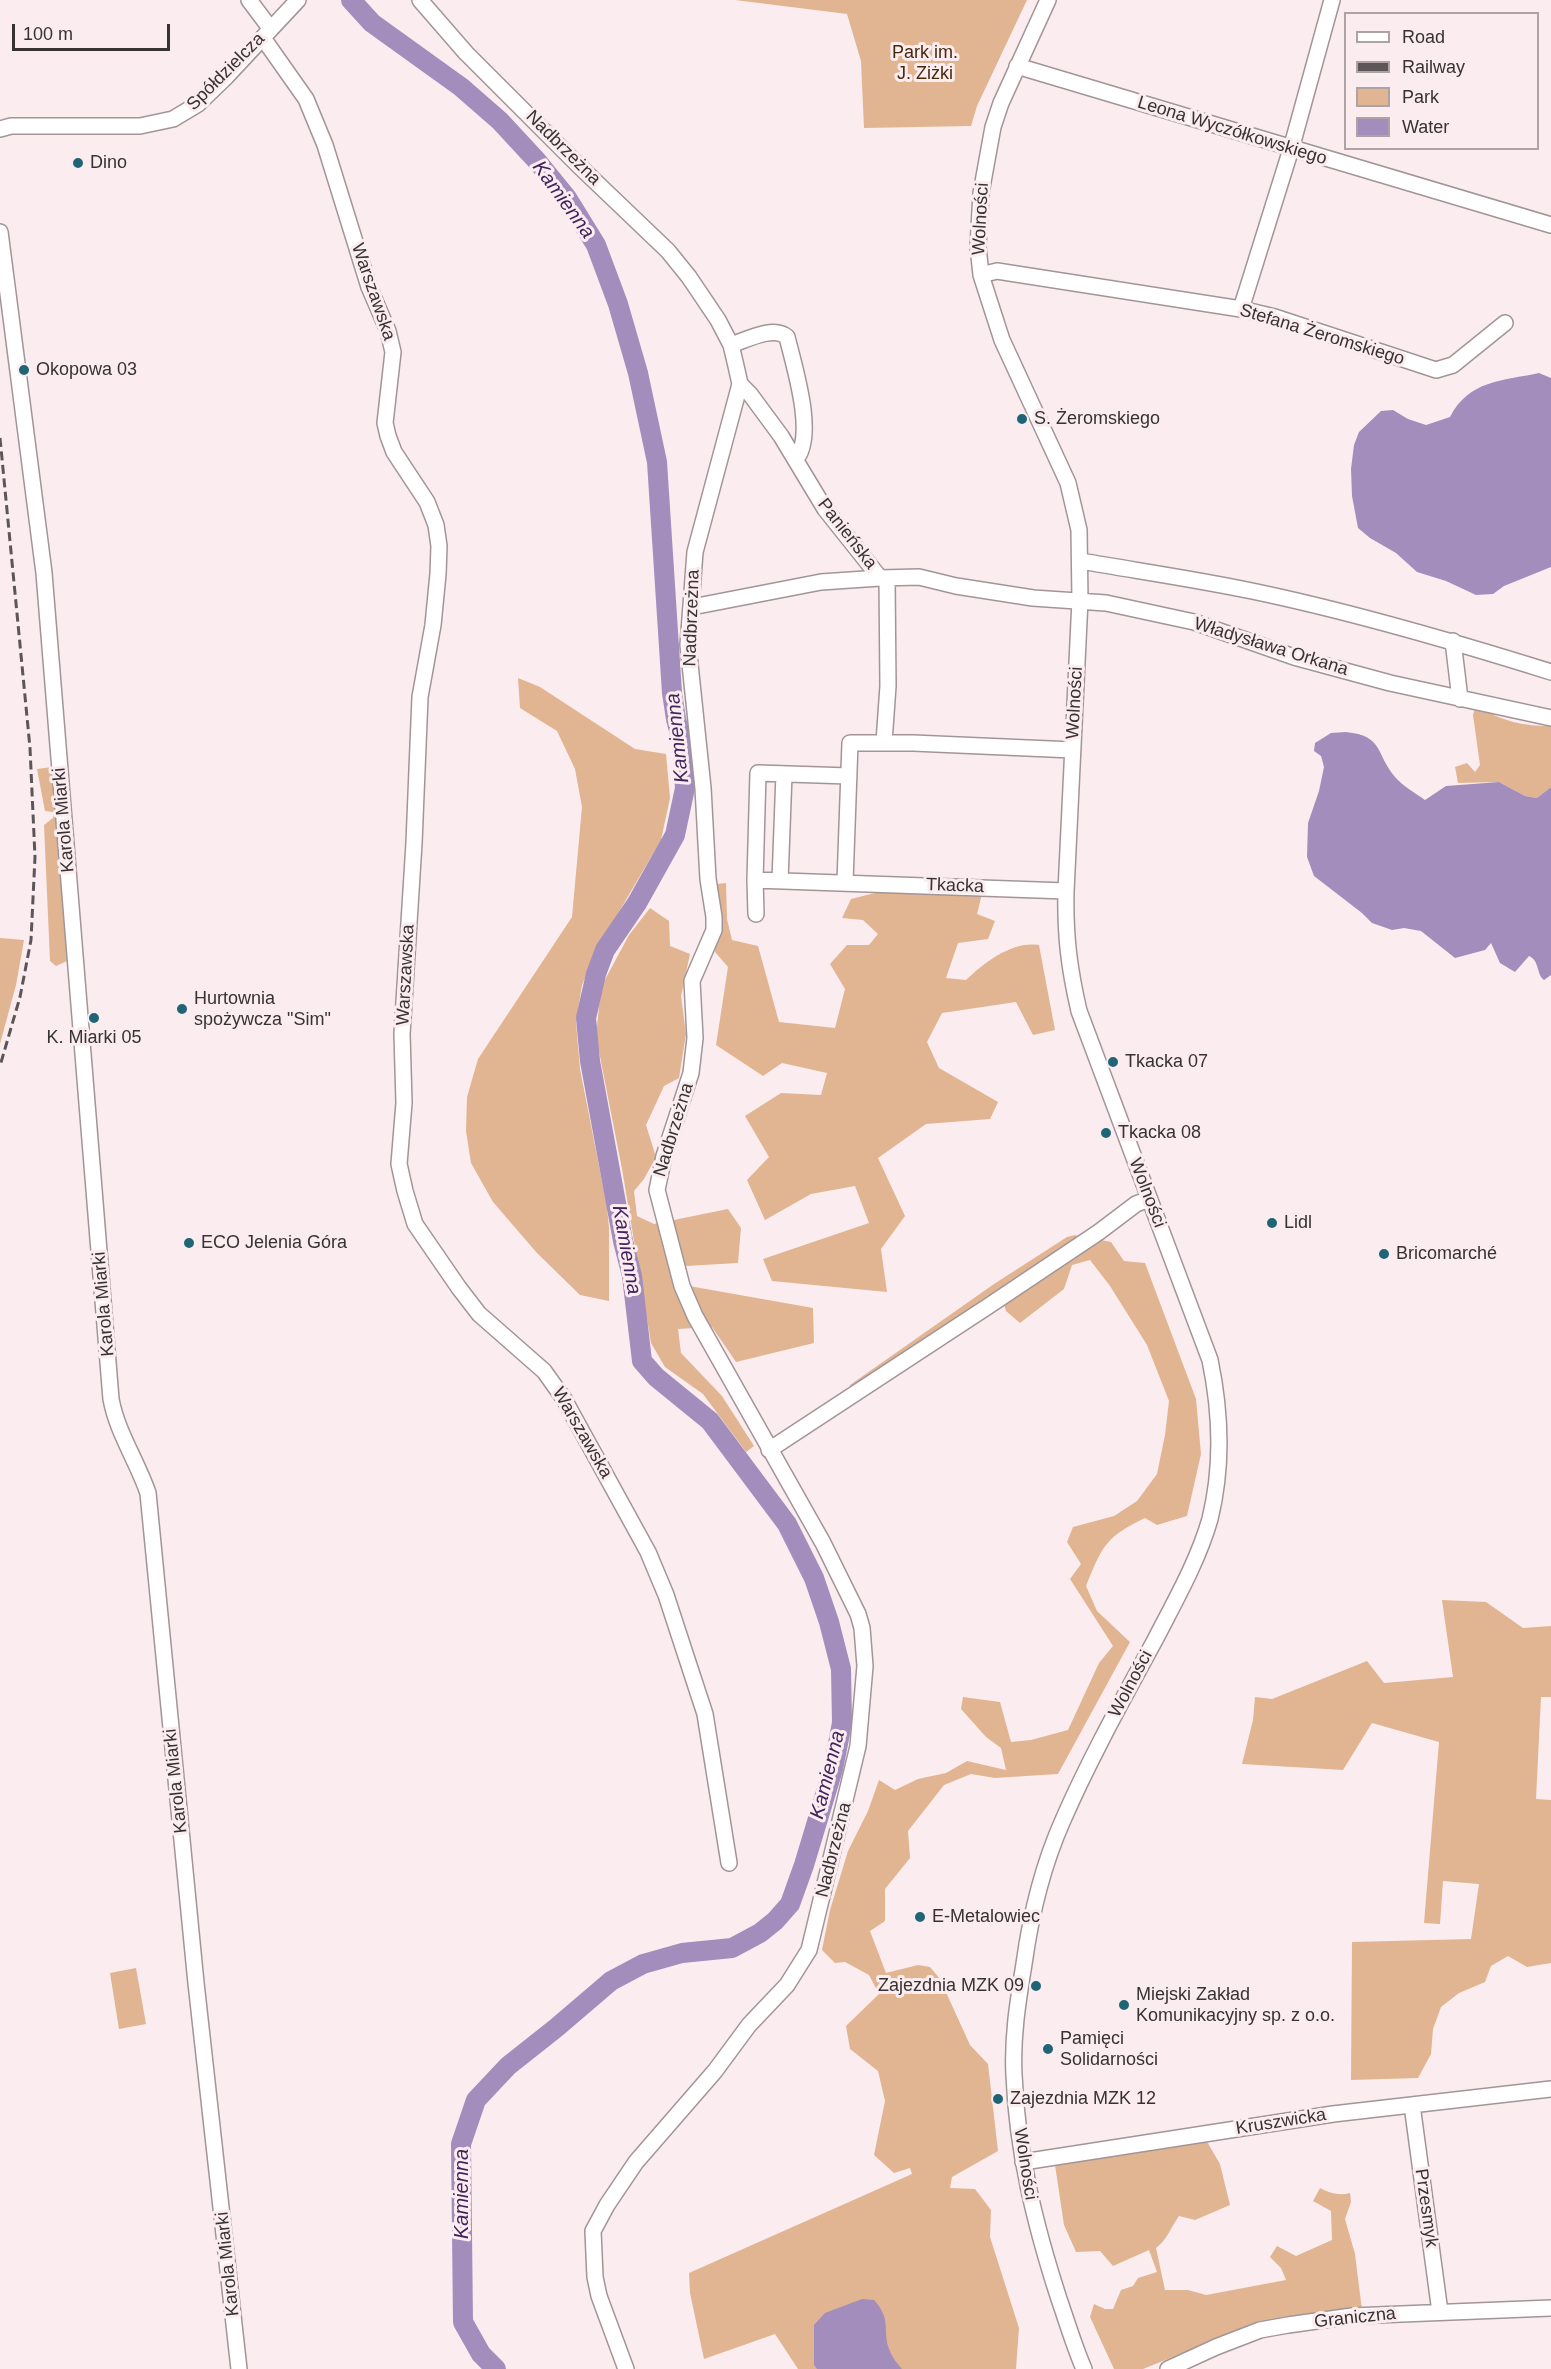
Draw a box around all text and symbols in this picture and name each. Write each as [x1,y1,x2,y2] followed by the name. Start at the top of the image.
[15,12,172,50] scale bar
[1344,12,1539,150] legend
[23,24,73,44] text: 100 m
[1402,27,1445,47] text: Road
[183,29,269,115] street label: Spółdzielcza
[892,42,958,84] park label: Park im. J. Ziżki
[1402,57,1465,77] text: Railway
[1402,87,1439,107] text: Park
[1135,92,1329,170] street label: Leona Wyczółkowskiego
[521,106,605,190] street label: Nadbrzeżna
[1402,117,1449,137] text: Water
[90,152,127,174] place label: Dino
[71,156,85,170] marker: Dino
[527,157,599,243] water label: Kamienna
[968,182,994,256] street label: Wolności
[346,241,400,343] street label: Warszawska
[1237,300,1407,370] street label: Stefana Żeromskiego
[36,359,137,381] place label: Okopowa 03
[17,363,31,377] marker: Okopowa 03
[1034,408,1160,430] place label: S. Żeromskiego
[1015,412,1029,426] marker: S. Żeromskiego
[813,494,881,574] street label: Panieńska
[680,569,704,667] street label: Nadbrzeżna
[1191,613,1351,681] street label: Władysława Orkana
[1062,666,1088,740] street label: Wolności
[661,692,695,784] water label: Kamienna
[49,767,79,873] street label: Karola Miarki
[926,874,984,898] street label: Tkacka
[393,924,419,1026] street label: Warszawska
[194,988,331,1030] place label: Hurtownia spożywcza "Sim"
[175,1002,189,1016] marker: Hurtownia spożywcza "Sim"
[87,1011,101,1025] marker: K. Miarki 05
[46,1027,142,1049] place label: K. Miarki 05
[1125,1051,1208,1073] place label: Tkacka 07
[1106,1055,1120,1069] marker: Tkacka 07
[649,1080,699,1180] street label: Nadbrzeżna
[1118,1122,1201,1144] place label: Tkacka 08
[1099,1126,1113,1140] marker: Tkacka 08
[1124,1155,1170,1231] street label: Wolności
[606,1204,646,1296] water label: Kamienna
[1284,1212,1312,1234] place label: Lidl
[1265,1216,1279,1230] marker: Lidl
[201,1232,347,1254] place label: ECO Jelenia Góra
[182,1236,196,1250] marker: ECO Jelenia Góra
[1396,1243,1497,1265] place label: Bricomarché
[1377,1247,1391,1261] marker: Bricomarché
[89,1251,119,1357] street label: Karola Miarki
[547,1384,617,1482] street label: Warszawska
[1104,1647,1158,1721] street label: Wolności
[160,1728,192,1834] street label: Karola Miarki
[805,1728,851,1822] water label: Kamienna
[812,1800,856,1900] street label: Nadbrzeżna
[932,1906,1040,1928] place label: E-Metalowiec
[913,1910,927,1924] marker: E-Metalowiec
[878,1975,1024,1997] place label: Zajezdnia MZK 09
[1029,1979,1043,1993] marker: Zajezdnia MZK 09
[1136,1984,1335,2026] place label: Miejski Zakład Komunikacyjny sp. z o.o.
[1117,1998,1131,2012] marker: Miejski Zakład Komunikacyjny sp. z o.o.
[1060,2028,1158,2070] place label: Pamięci Solidarności
[1041,2042,1055,2056] marker: Pamięci Solidarności
[1010,2088,1156,2110] place label: Zajezdnia MZK 12
[991,2092,1005,2106] marker: Zajezdnia MZK 12
[1234,2104,1328,2140] street label: Kruszwicka
[1009,2126,1041,2202] street label: Wolności
[450,2149,474,2239] water label: Kamienna
[1410,2167,1442,2249] street label: Przesmyk
[212,2211,244,2317] street label: Karola Miarki
[1313,2303,1397,2333] street label: Graniczna

